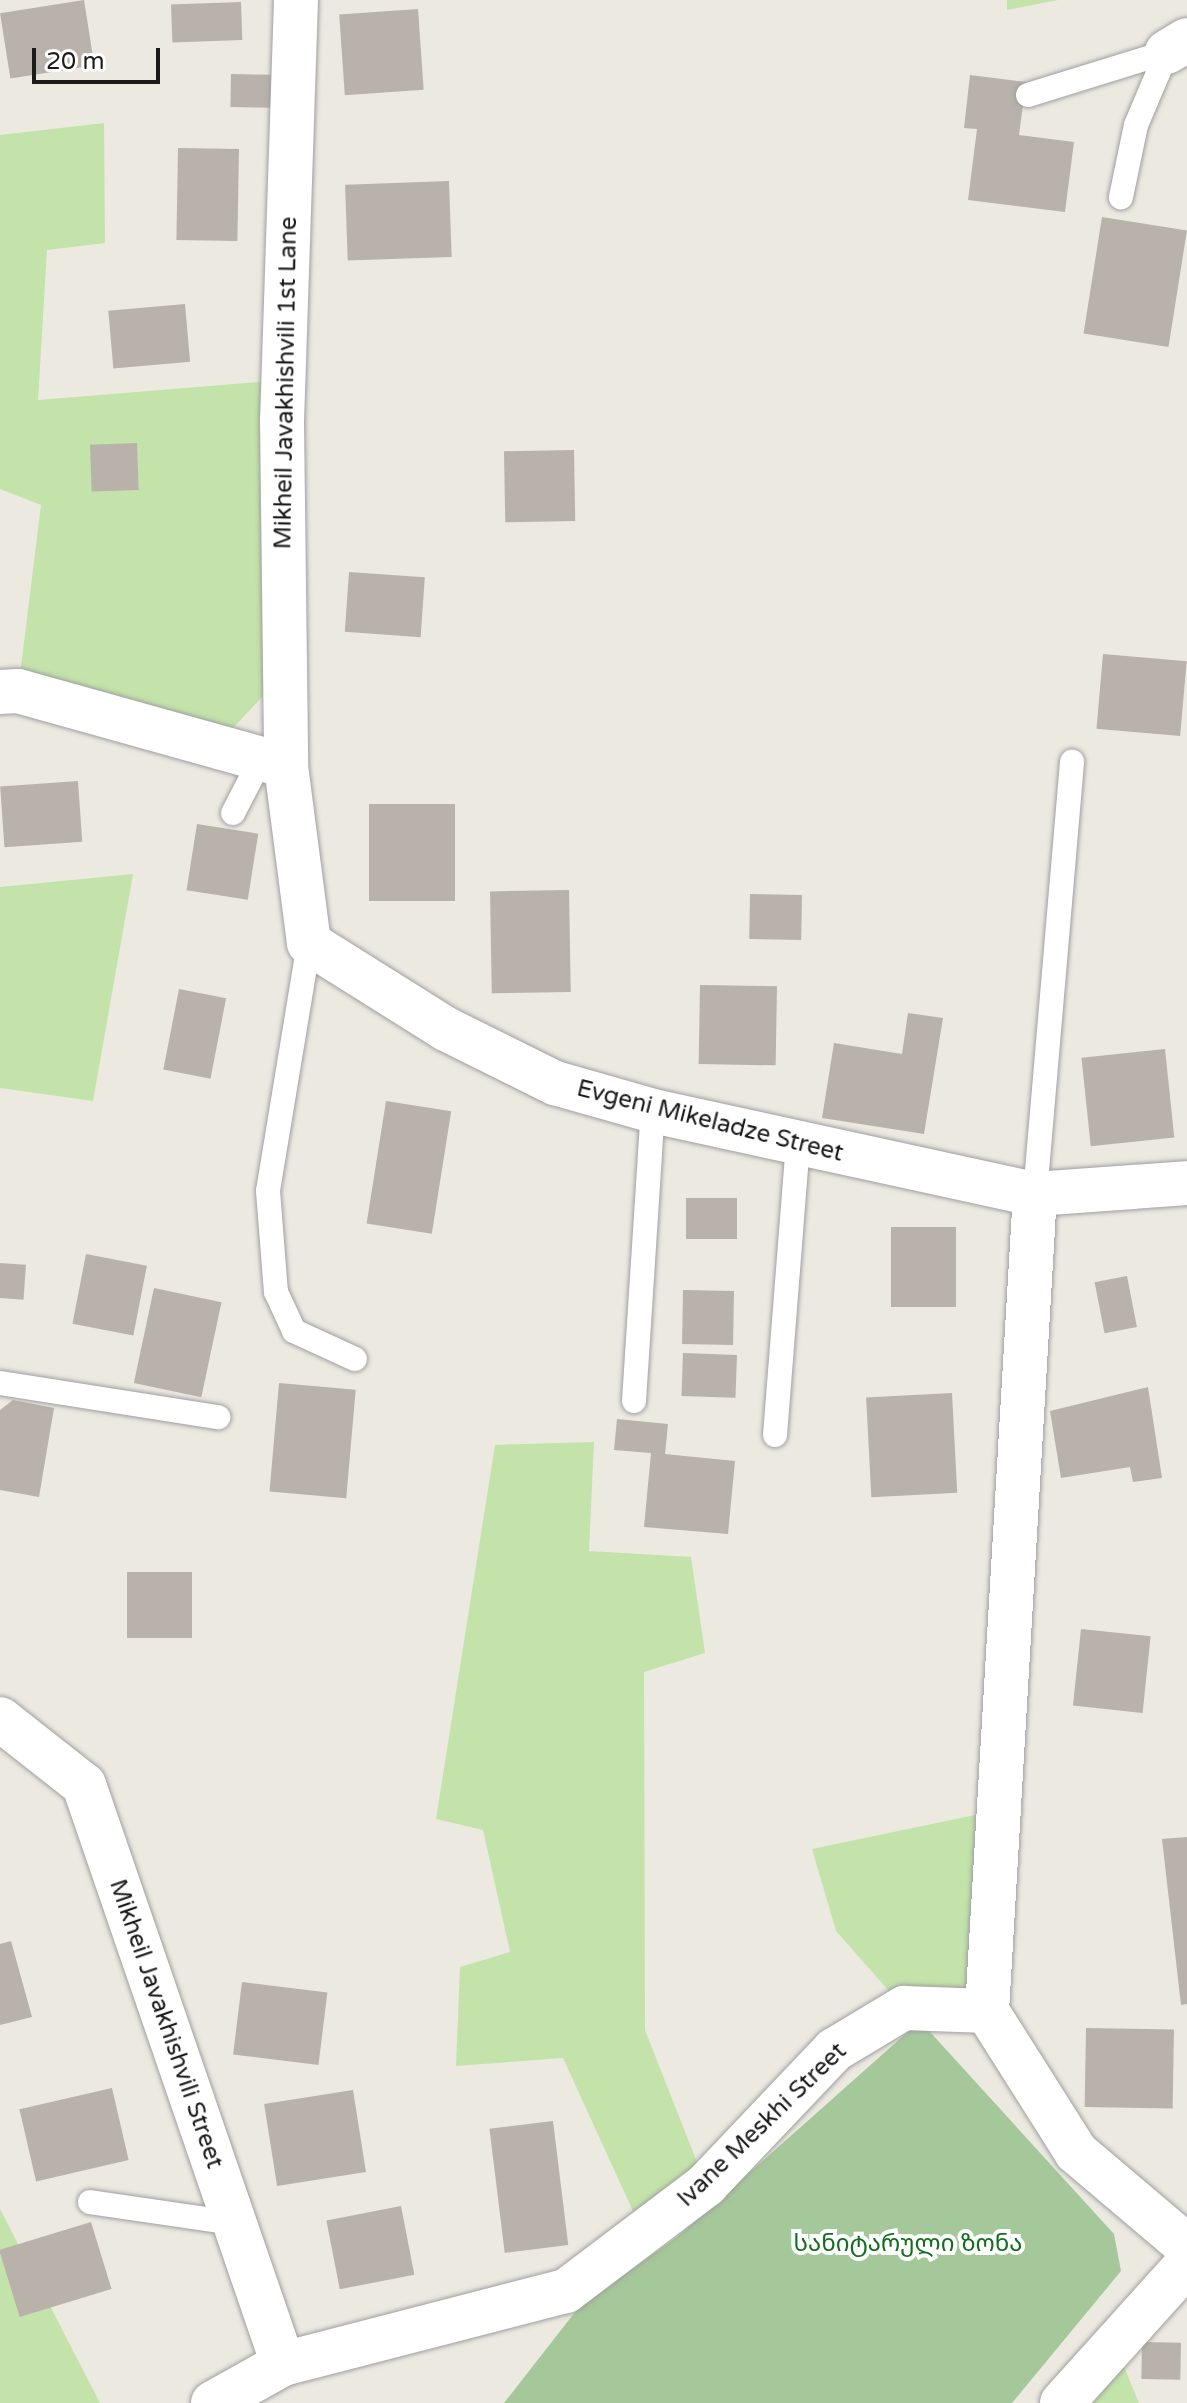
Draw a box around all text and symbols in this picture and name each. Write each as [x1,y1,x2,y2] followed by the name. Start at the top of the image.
[36,32,164,82] scale bar
[46,47,104,76] text: 20 m
[269,216,303,550] street label: Mikheil Javakhishvili 1st Lane
[574,1074,846,1168] street label: Evgeni Mikeladze Street
[103,1876,229,2172] street label: Mikheil Javakhishvili Street
[672,2037,852,2213] street label: Ivane Meskhi Street
[793,2230,1023,2258] park label: სანიტარული ზონა

